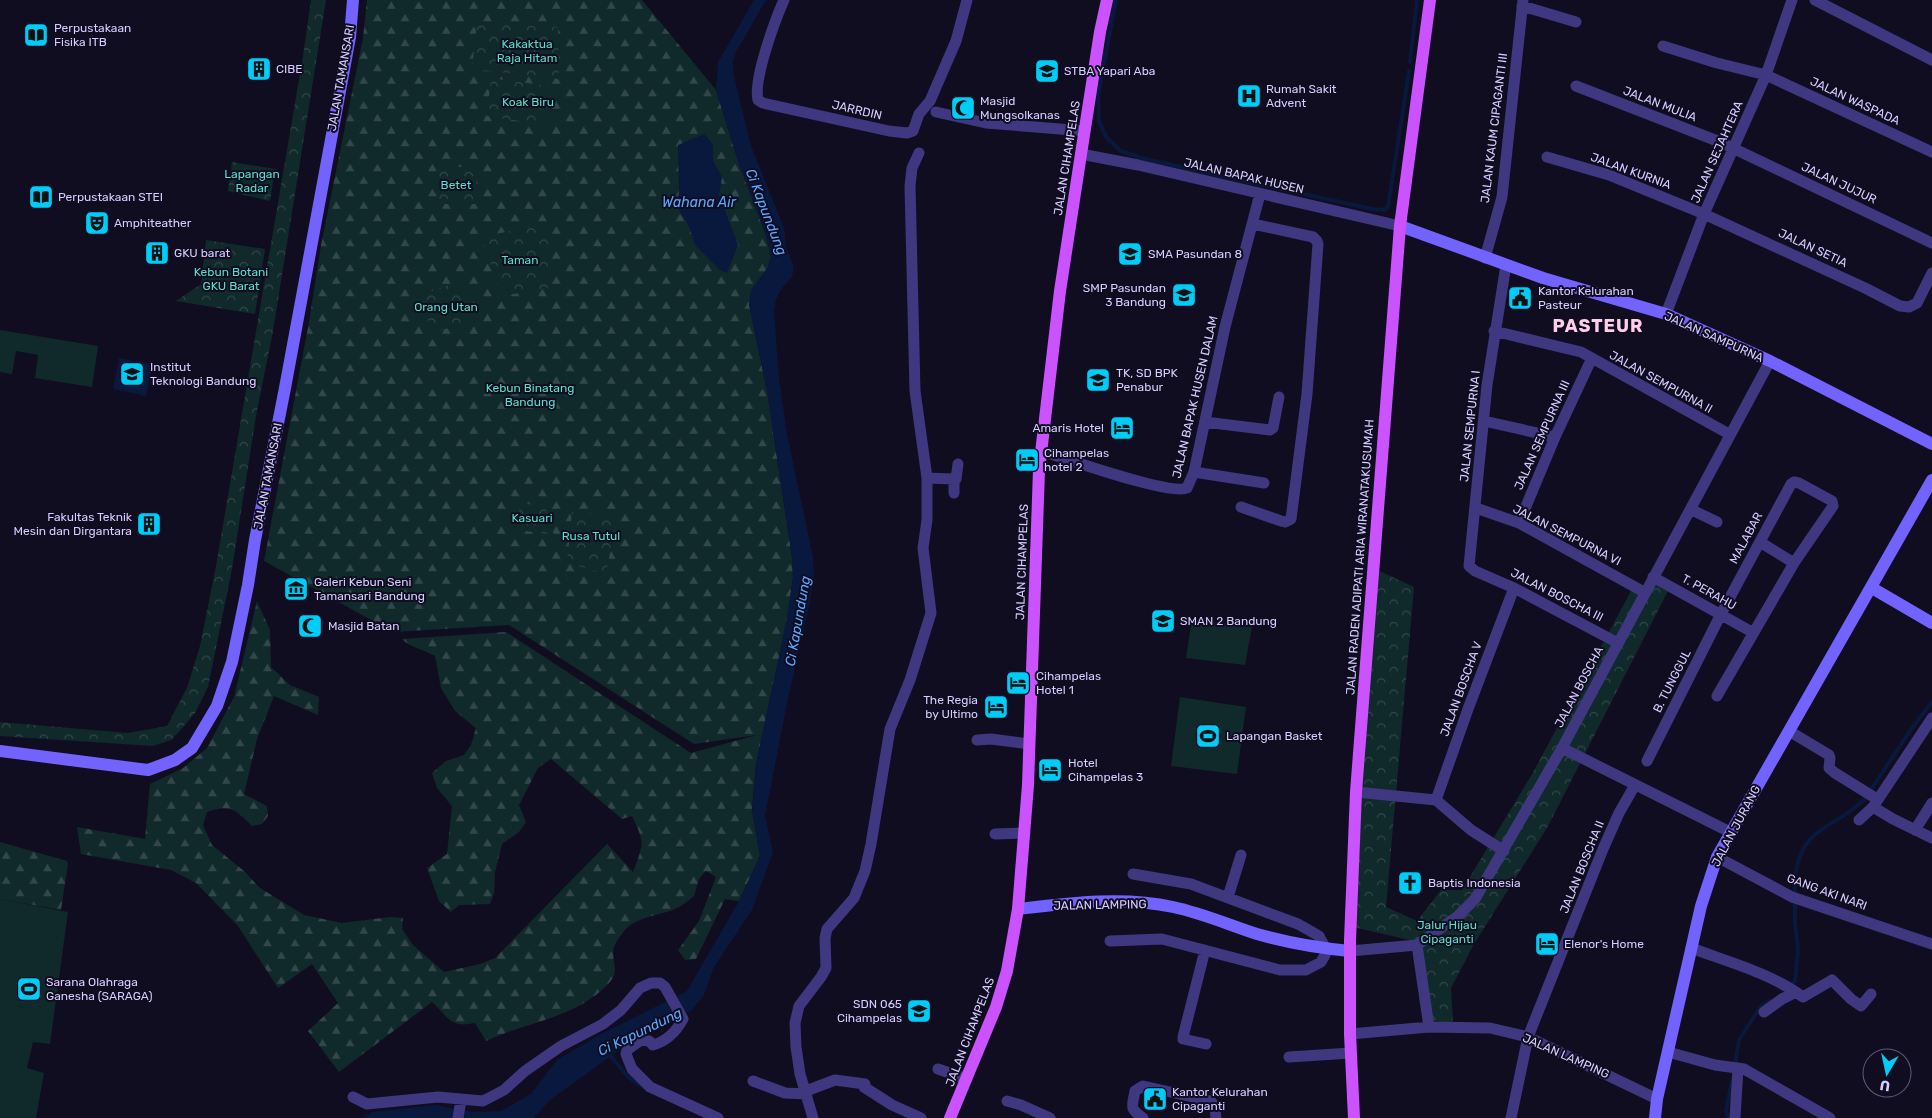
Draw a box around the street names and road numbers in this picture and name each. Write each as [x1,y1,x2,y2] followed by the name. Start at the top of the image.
[325,24,357,132] street label: JALAN TAMANSARI
[1478,52,1510,204] street label: JALAN KAUM CIPAGANTI III
[1808,74,1902,128] street label: JALAN WASPADA
[1621,84,1699,124] street label: JALAN MULIA
[831,97,883,123] street label: JARRDIN
[1688,99,1746,205] street label: JALAN SEJAHTERA
[1051,100,1083,216] street label: JALAN CIHAMPELAS
[1589,150,1673,192] street label: JALAN KURNIA
[1183,155,1305,197] street label: JALAN BAPAK HUSEN
[1799,159,1879,207] street label: JALAN JUJUR
[1776,226,1850,270] street label: JALAN SETIA
[1662,309,1766,365] street label: JALAN SAMPURNA
[1169,314,1221,480] street label: JALAN BAPAK HUSEN DALAM
[1607,348,1715,416] street label: JALAN SEMPURNA II
[1457,370,1483,482] street label: JALAN SEMPURNA I
[1511,378,1573,492] street label: JALAN SEMPURNA III
[1343,419,1377,695] street label: JALAN RADEN ADIPATI ARIA WIRANATAKUSUMAH
[251,422,285,530] street label: JALAN TAMANSARI
[1511,502,1623,568] street label: JALAN SEMPURNA VI
[1013,504,1031,620] street label: JALAN CIHAMPELAS
[1727,510,1765,566] street label: MALABAR
[1508,566,1606,624] street label: JALAN BOSCHA III
[1679,571,1739,613] street label: T. PERAHU
[1437,640,1485,738] street label: JALAN BOSCHA V
[1552,644,1606,730] street label: JALAN BOSCHA
[1650,647,1694,715] street label: B. TUNGGUL
[1709,783,1763,869] street label: JALAN JURANG
[1557,819,1607,915] street label: JALAN BOSCHA II
[1785,871,1869,913] street label: GANG AKI NARI
[1053,897,1147,913] street label: JALAN LAMPING
[943,975,997,1089] street label: JALAN CIHAMPELAS
[1520,1031,1612,1081] street label: JALAN LAMPING

